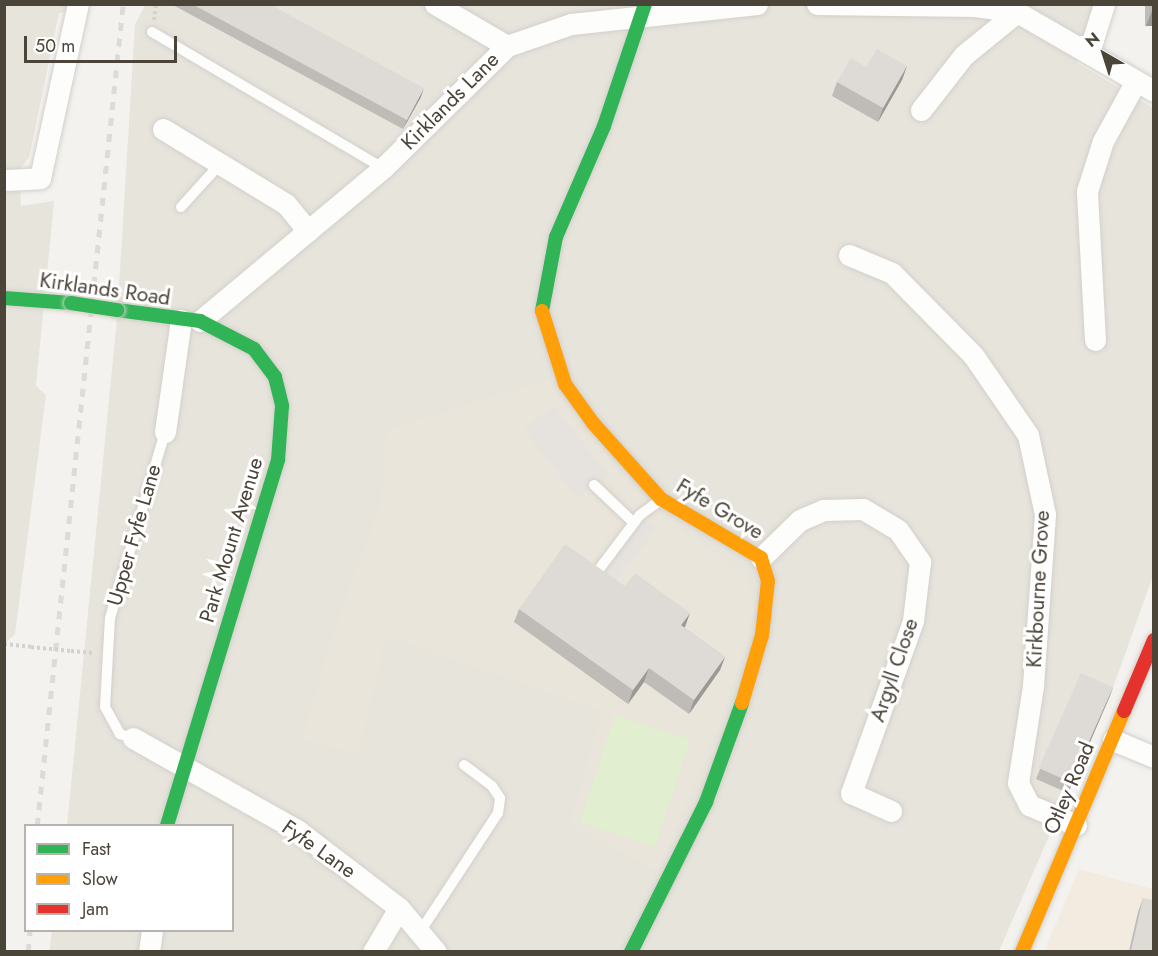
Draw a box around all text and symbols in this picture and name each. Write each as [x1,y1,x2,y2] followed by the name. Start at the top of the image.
[27,24,180,62] scale bar
[1074,24,1134,84] north arrow
[1080,27,1105,53] text: N
[35,33,75,59] text: 50 m
[396,47,504,155] street label: Kirklands Lane
[38,267,172,311] street label: Kirklands Road
[194,455,268,625] street label: Park Mount Avenue
[102,462,166,608] street label: Upper Fyfe Lane
[672,473,768,545] street label: Fyfe Grove
[1021,510,1055,668] street label: Kirkbourne Grove
[865,615,923,725] street label: Argyll Close
[1038,738,1100,838] street label: Otley Road
[277,815,361,883] street label: Fyfe Lane
[24,824,234,932] legend
[82,836,111,862] text: Fast
[82,866,118,892] text: Slow
[82,896,109,922] text: Jam

